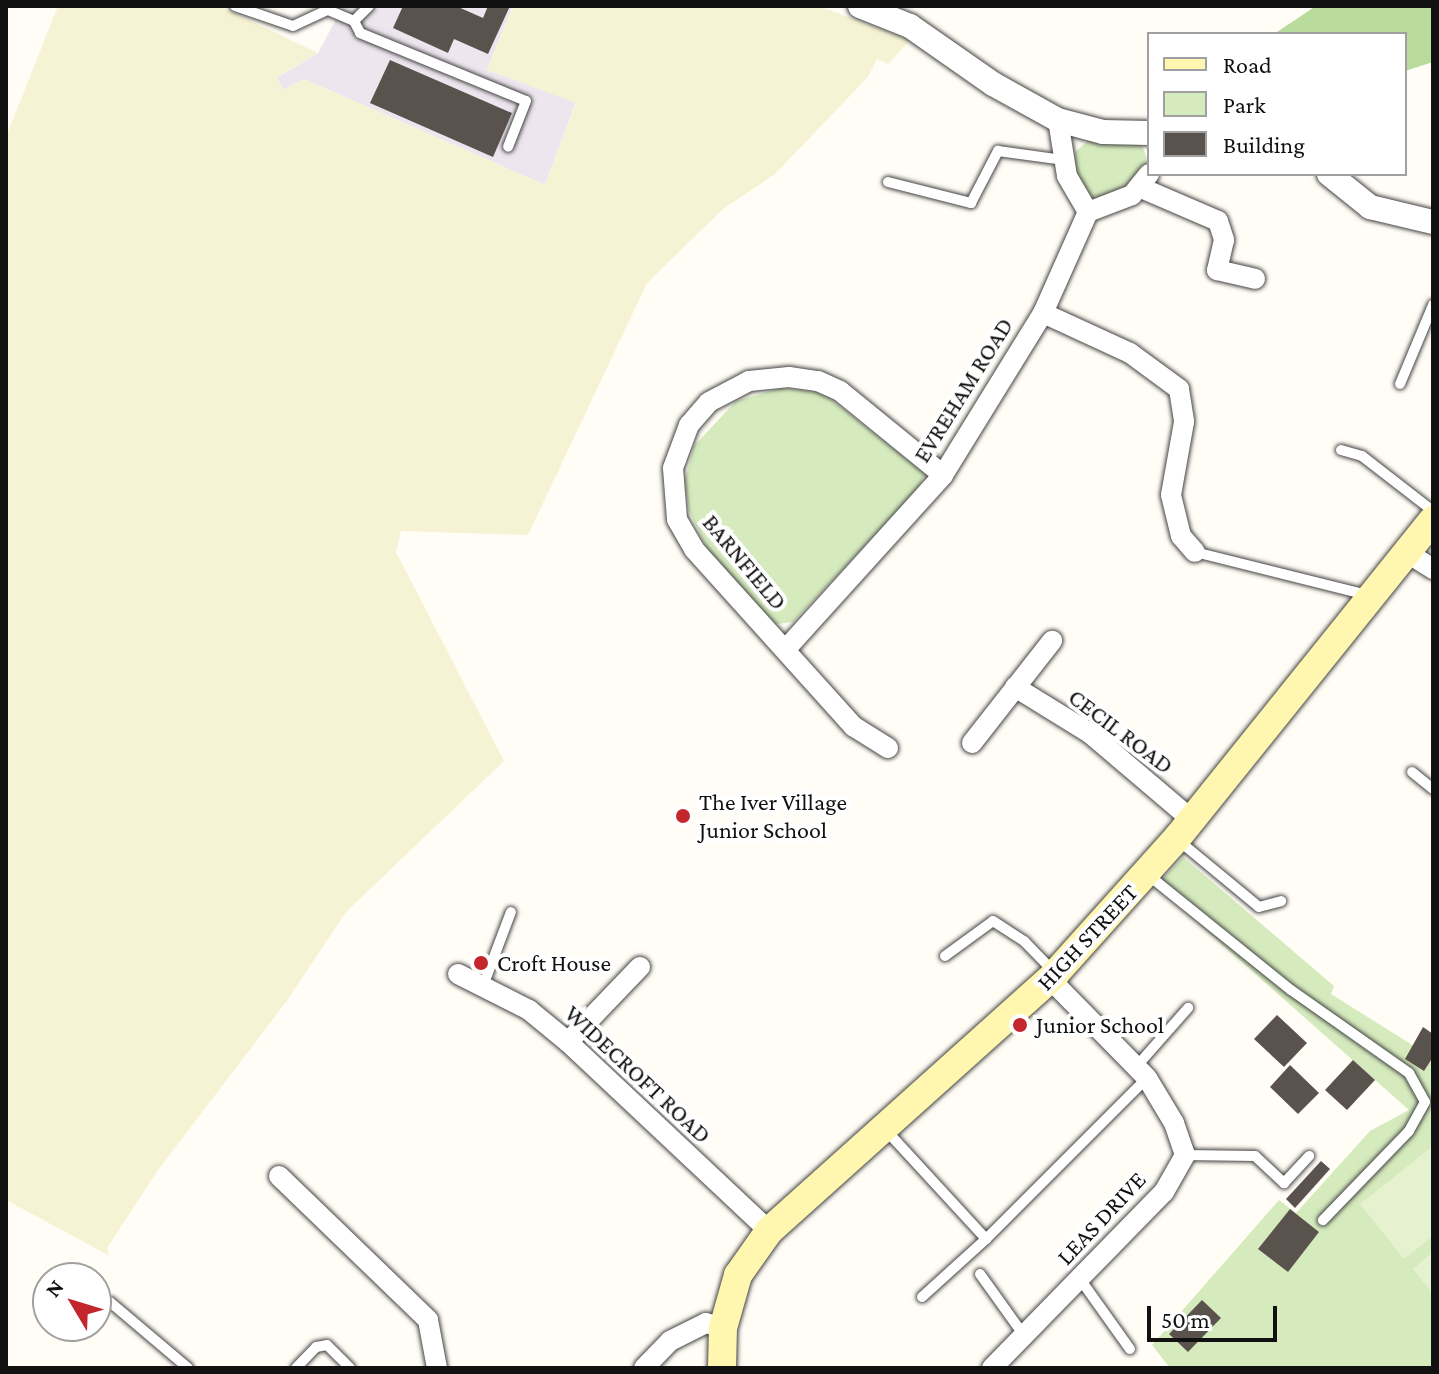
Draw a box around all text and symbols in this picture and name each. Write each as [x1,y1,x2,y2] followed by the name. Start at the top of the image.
[1147,32,1407,176] legend
[1223,51,1272,78] text: Road
[1223,91,1266,118] text: Park
[1223,131,1305,158] text: Building
[907,312,1019,468] street label: EVREHAM ROAD
[697,508,793,616] street label: BARNFIELD
[1063,682,1179,780] street label: CECIL ROAD
[699,788,847,844] place label: The Iver Village Junior School
[674,807,692,825] marker: The Iver Village Junior School
[1030,878,1144,996] street label: HIGH STREET
[497,949,611,977] place label: Croft House
[472,954,490,972] marker: Croft House
[559,999,717,1149] street label: WIDECROFT ROAD
[1036,1011,1164,1039] place label: Junior School
[1011,1016,1029,1034] marker: Junior School
[1050,1165,1152,1271] street label: LEAS DRIVE
[32,1262,112,1342] north arrow
[40,1275,69,1302] text: N
[1151,1290,1281,1340] scale bar
[1161,1306,1210,1333] text: 50 m

